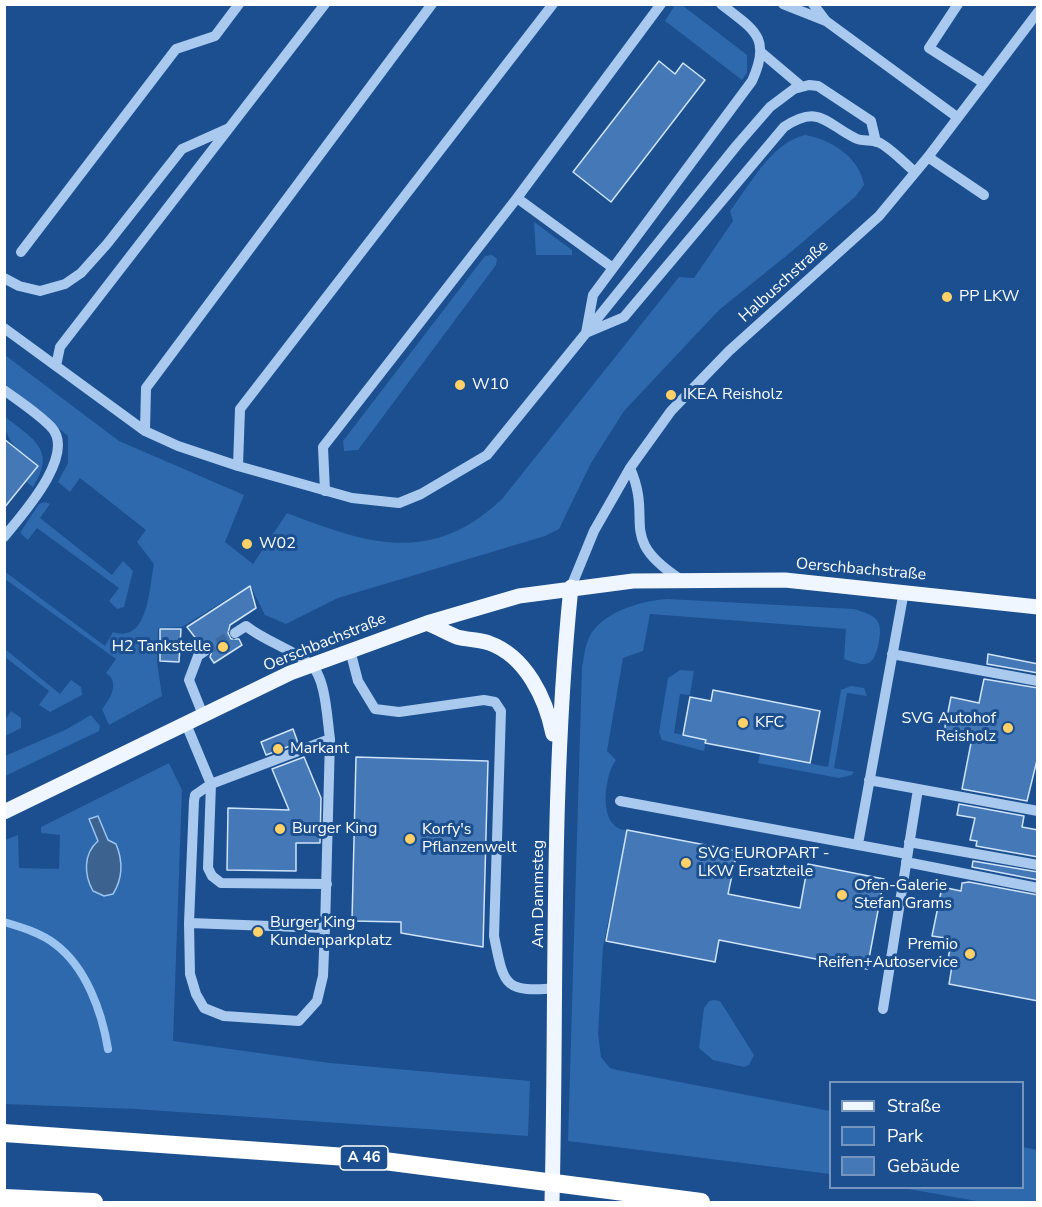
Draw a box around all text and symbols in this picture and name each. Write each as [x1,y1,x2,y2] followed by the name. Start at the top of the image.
[735,237,833,327] street label: Halbuschstraße
[959,287,1019,307] place label: PP LKW
[940,290,954,304] marker: PP LKW
[472,375,509,395] place label: W10
[453,378,467,392] marker: W10
[683,385,783,405] place label: IKEA Reisholz
[664,388,678,402] marker: IKEA Reisholz
[259,534,296,554] place label: W02
[240,537,254,551] marker: W02
[795,555,927,585] street label: Oerschbachstraße
[261,610,389,676] street label: Oerschbachstraße
[112,637,211,657] place label: H2 Tankstelle
[216,640,230,654] marker: H2 Tankstelle
[902,709,996,747] place label: SVG Autohof Reisholz
[755,713,784,733] place label: KFC
[736,716,750,730] marker: KFC
[1001,721,1015,735] marker: SVG Autohof Reisholz
[290,739,349,759] place label: Markant
[271,742,285,756] marker: Markant
[292,819,377,839] place label: Burger King
[422,820,517,858] place label: Korfy's Pflanzenwelt
[273,822,287,836] marker: Burger King
[403,832,417,846] marker: Korfy's Pflanzenwelt
[529,840,549,948] street label: Am Dammsteg
[698,844,830,882] place label: SVG EUROPART - LKW Ersatzteile
[679,856,693,870] marker: SVG EUROPART - LKW Ersatzteile
[854,876,952,914] place label: Ofen-Galerie Stefan Grams
[835,888,849,902] marker: Ofen-Galerie Stefan Grams
[270,913,392,951] place label: Burger King Kundenparkplatz
[251,925,265,939] marker: Burger King Kundenparkplatz
[818,935,958,973] place label: Premio Reifen+Autoservice
[963,947,977,961] marker: Premio Reifen+Autoservice
[829,1081,1024,1189] legend
[887,1094,941,1118] text: Straße
[887,1124,923,1148] text: Park
[340,1146,388,1170] road number: A 46
[887,1154,960,1178] text: Gebäude

